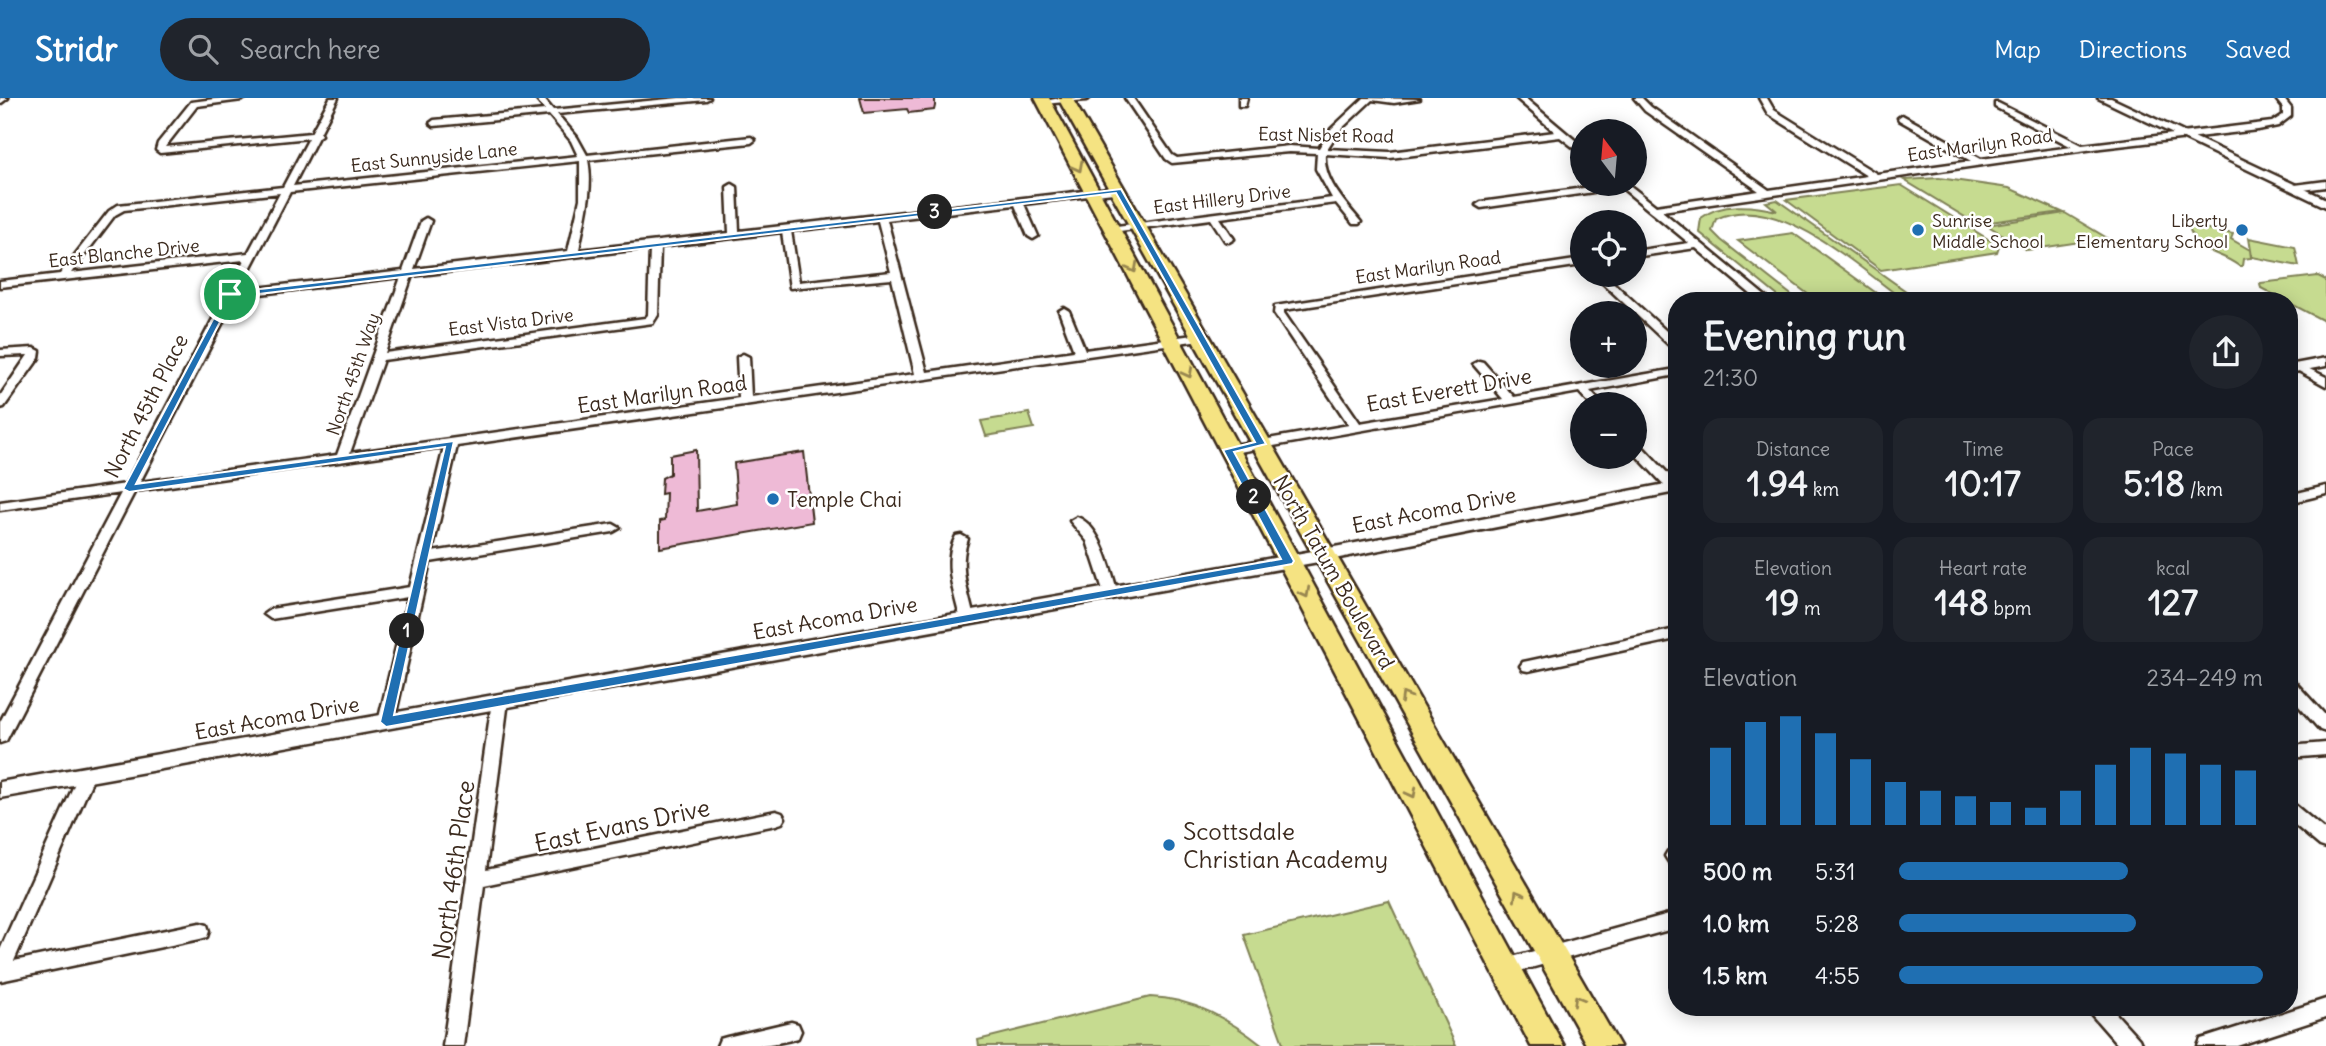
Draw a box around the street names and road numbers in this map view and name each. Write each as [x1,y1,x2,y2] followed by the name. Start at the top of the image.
[1258,122,1395,148] street label: East Nisbet Road
[1906,123,2055,167] street label: East Marilyn Road
[350,137,518,177] street label: East Sunnyside Lane
[1152,179,1292,219] street label: East Hillery Drive
[47,234,201,272] street label: East Blanche Drive
[1354,245,1503,289] street label: East Marilyn Road
[447,303,575,341] street label: East Vista Drive
[321,310,385,438] street label: North 45th Way
[98,329,194,483] street label: North 45th Place
[1364,362,1534,418] street label: East Everett Drive
[576,369,748,419] street label: East Marilyn Road
[1267,470,1401,674] street label: North Tatum Boulevard
[1350,481,1518,539] street label: East Acoma Drive
[751,590,919,646] street label: East Acoma Drive
[193,690,361,746] street label: East Acoma Drive
[426,778,480,962] street label: North 46th Place
[532,792,712,858] street label: East Evans Drive

